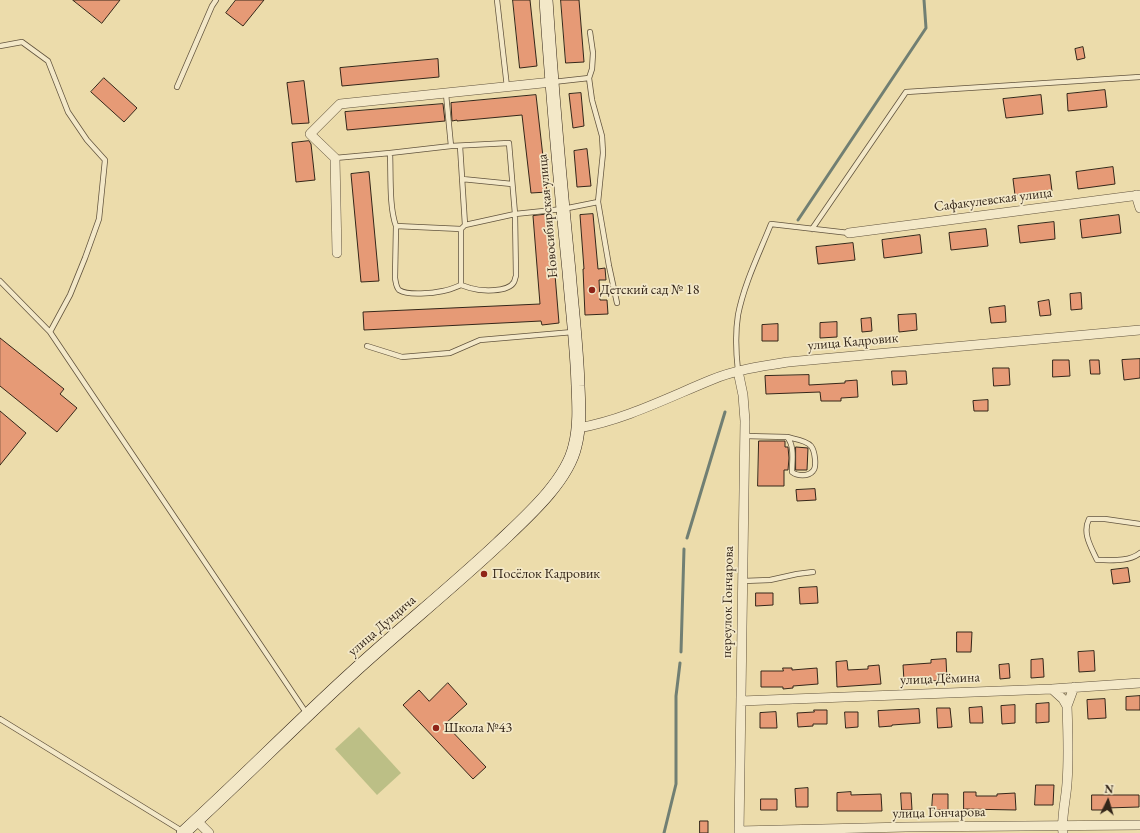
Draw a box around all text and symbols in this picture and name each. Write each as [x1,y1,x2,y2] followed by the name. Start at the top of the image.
[534,153,562,279] street label: Новосибирская улица
[933,184,1053,216] street label: Сафакулевская улица
[600,282,699,298] place label: Детский сад № 18
[587,285,597,295] marker: Детский сад № 18
[807,330,899,354] street label: улица Кадровик
[719,546,737,658] street label: переулок Гончарова
[492,566,600,582] place label: Посёлок Кадровик
[479,569,489,579] marker: Посёлок Кадровик
[345,592,419,660] street label: улица Дундича
[900,669,980,689] street label: улица Дёмина
[444,720,512,736] place label: Школа №43
[431,723,441,733] marker: Школа №43
[1088,781,1128,821] north arrow
[1104,782,1114,796] text: N
[892,804,986,822] street label: улица Гончарова

